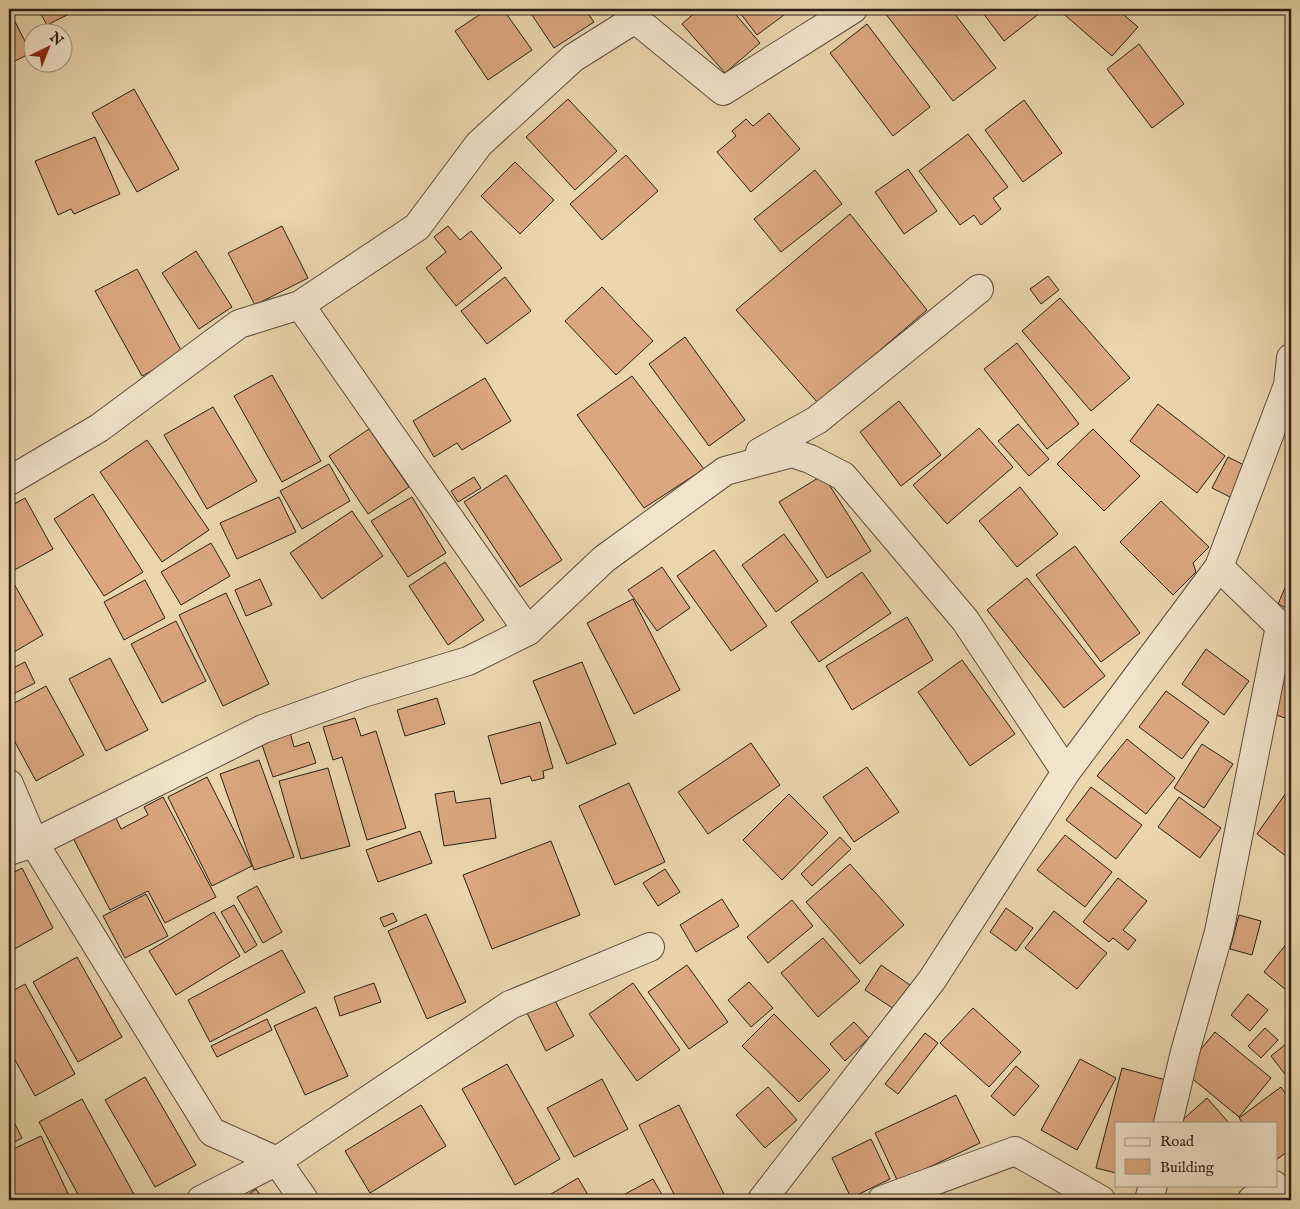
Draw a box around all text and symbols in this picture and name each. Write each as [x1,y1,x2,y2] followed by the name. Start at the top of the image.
[22,22,72,72] north arrow
[45,28,67,50] text: N
[1115,1122,1278,1186] legend
[1160,1132,1195,1151] text: Road
[1160,1158,1215,1177] text: Building

